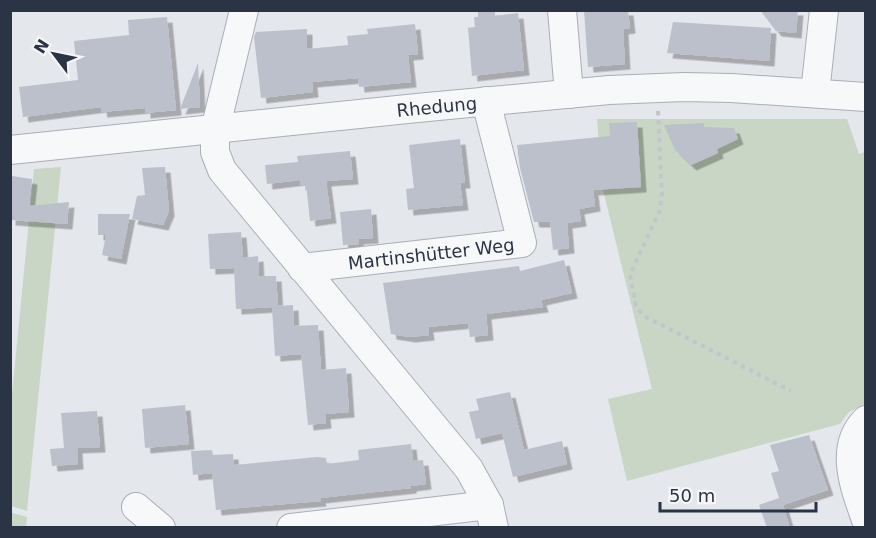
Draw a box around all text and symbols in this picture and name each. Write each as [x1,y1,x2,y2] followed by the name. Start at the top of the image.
[24,24,84,84] north arrow
[30,36,53,57] text: N
[396,92,478,121] street label: Rhedung
[347,233,515,273] street label: Martinshütter Weg
[660,475,816,513] scale bar
[669,485,715,506] text: 50 m

